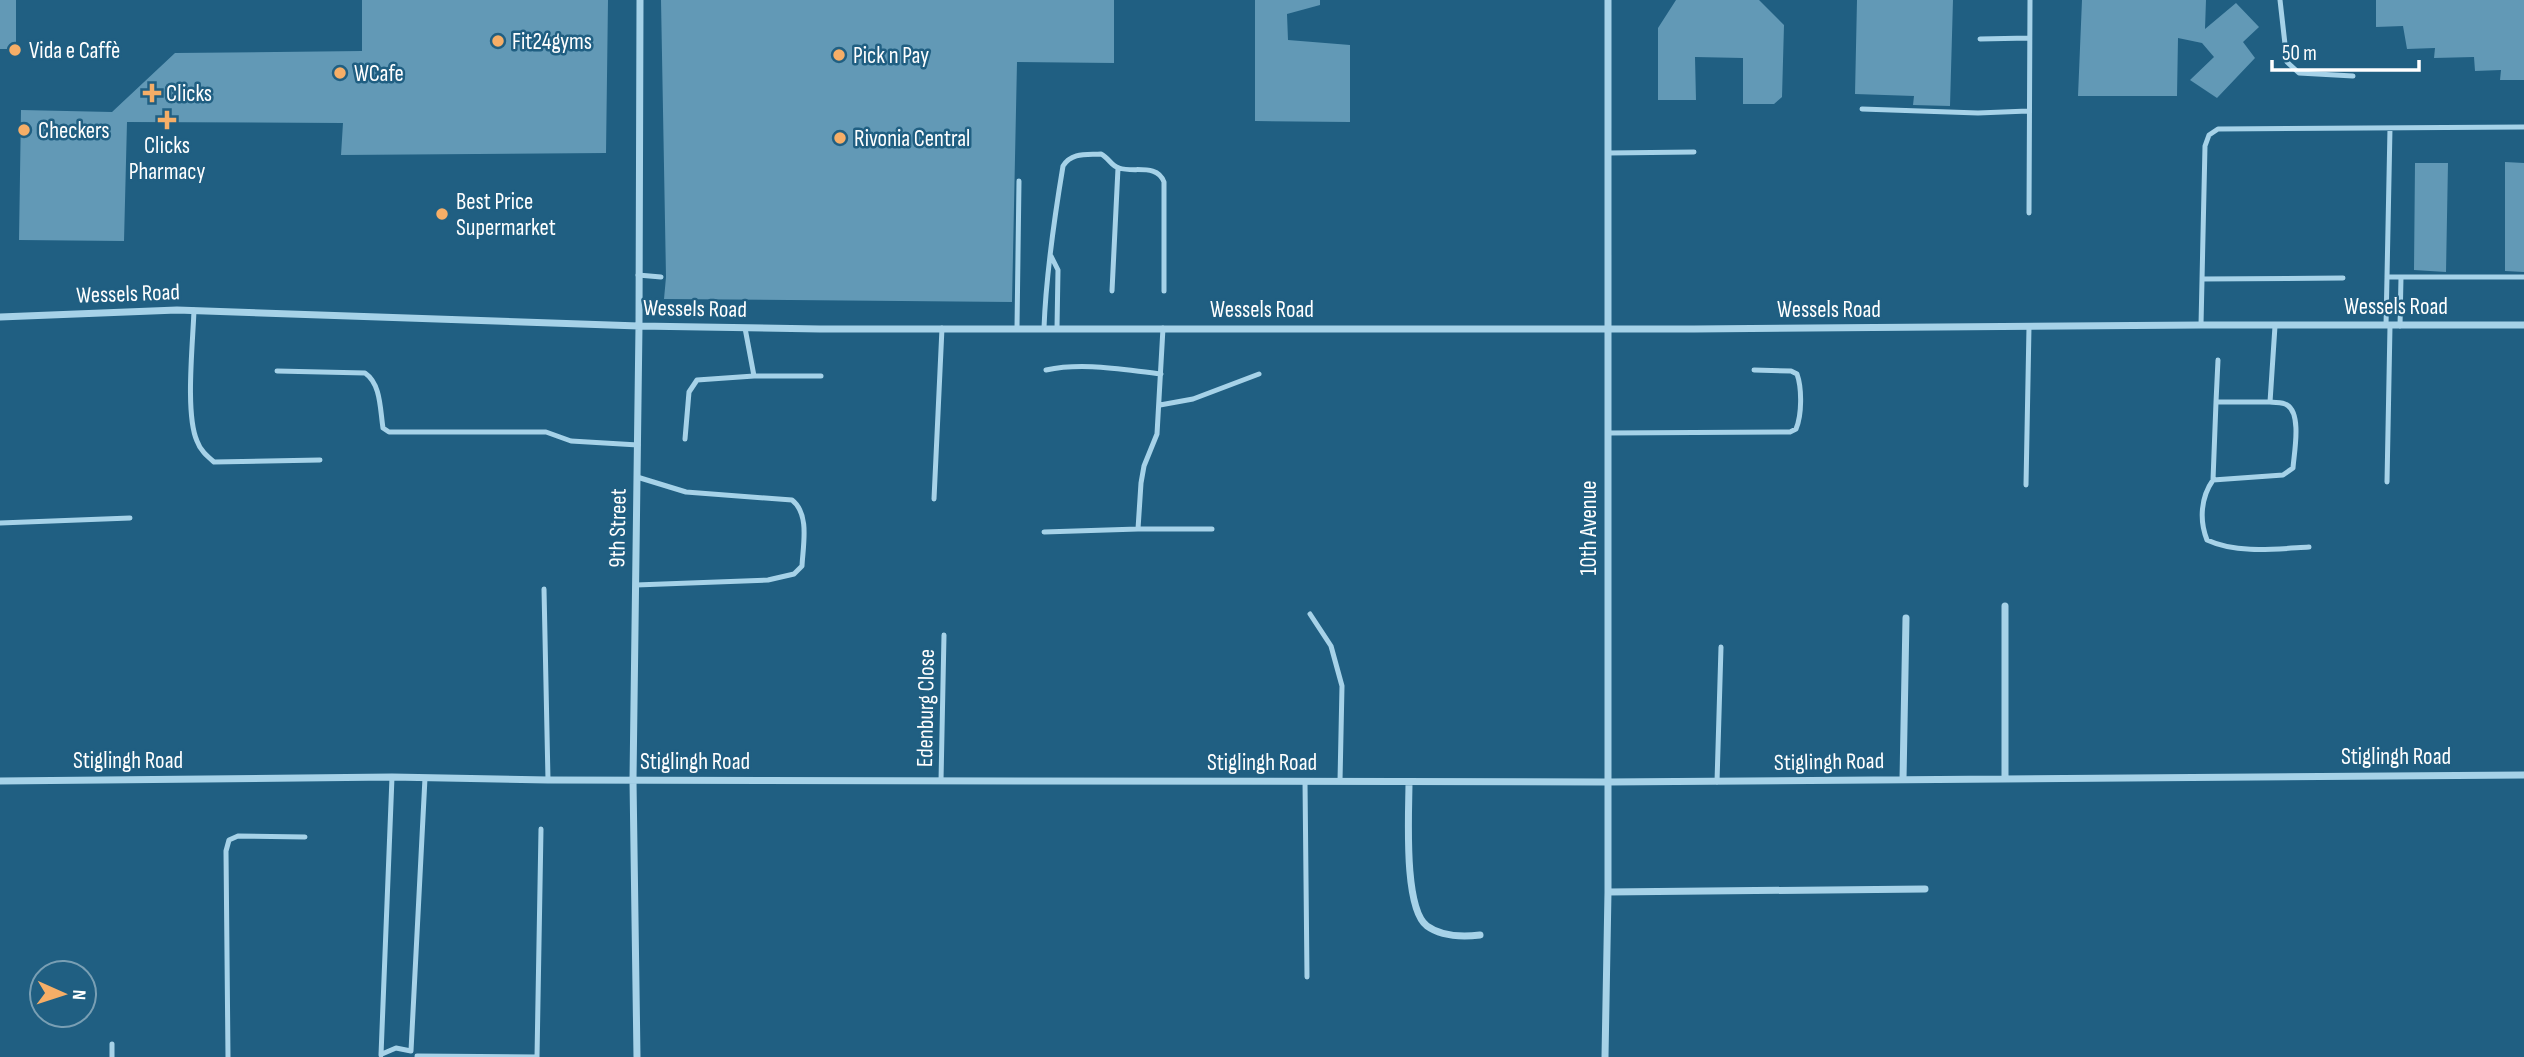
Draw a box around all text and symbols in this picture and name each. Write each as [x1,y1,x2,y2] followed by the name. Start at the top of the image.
[512,28,592,56] place label: Fit24gyms
[2272,28,2419,72] scale bar
[490,33,506,49] marker: Fit24gyms
[29,37,120,65] place label: Vida e Caffè
[2282,41,2317,66] text: 50 m
[7,42,23,58] marker: Vida e Caffè
[853,42,929,70] place label: Pick n Pay
[831,47,847,63] marker: Pick n Pay
[354,60,404,88] place label: WCafe
[332,65,348,81] marker: WCafe
[166,80,212,108] place label: Clicks
[144,85,160,101] marker: Clicks
[159,112,175,128] marker: Clicks Pharmacy
[38,117,110,145] place label: Checkers
[16,122,32,138] marker: Checkers
[854,125,970,153] place label: Rivonia Central
[832,130,848,146] marker: Rivonia Central
[129,132,205,186] place label: Clicks Pharmacy
[456,188,556,242] place label: Best Price Supermarket
[434,206,450,222] marker: Best Price Supermarket
[76,278,180,310] street label: Wessels Road
[2344,293,2448,321] street label: Wessels Road
[643,294,747,324] street label: Wessels Road
[1210,296,1314,324] street label: Wessels Road
[1777,296,1881,324] street label: Wessels Road
[1575,480,1603,576] street label: 10th Avenue
[603,488,633,568] street label: 9th Street
[911,649,941,767] street label: Edenburg Close
[2341,743,2451,771] street label: Stiglingh Road
[73,747,183,775] street label: Stiglingh Road
[1774,747,1884,777] street label: Stiglingh Road
[640,748,750,776] street label: Stiglingh Road
[1207,749,1317,777] street label: Stiglingh Road
[28,959,98,1029] north arrow
[67,989,90,1000] text: N

